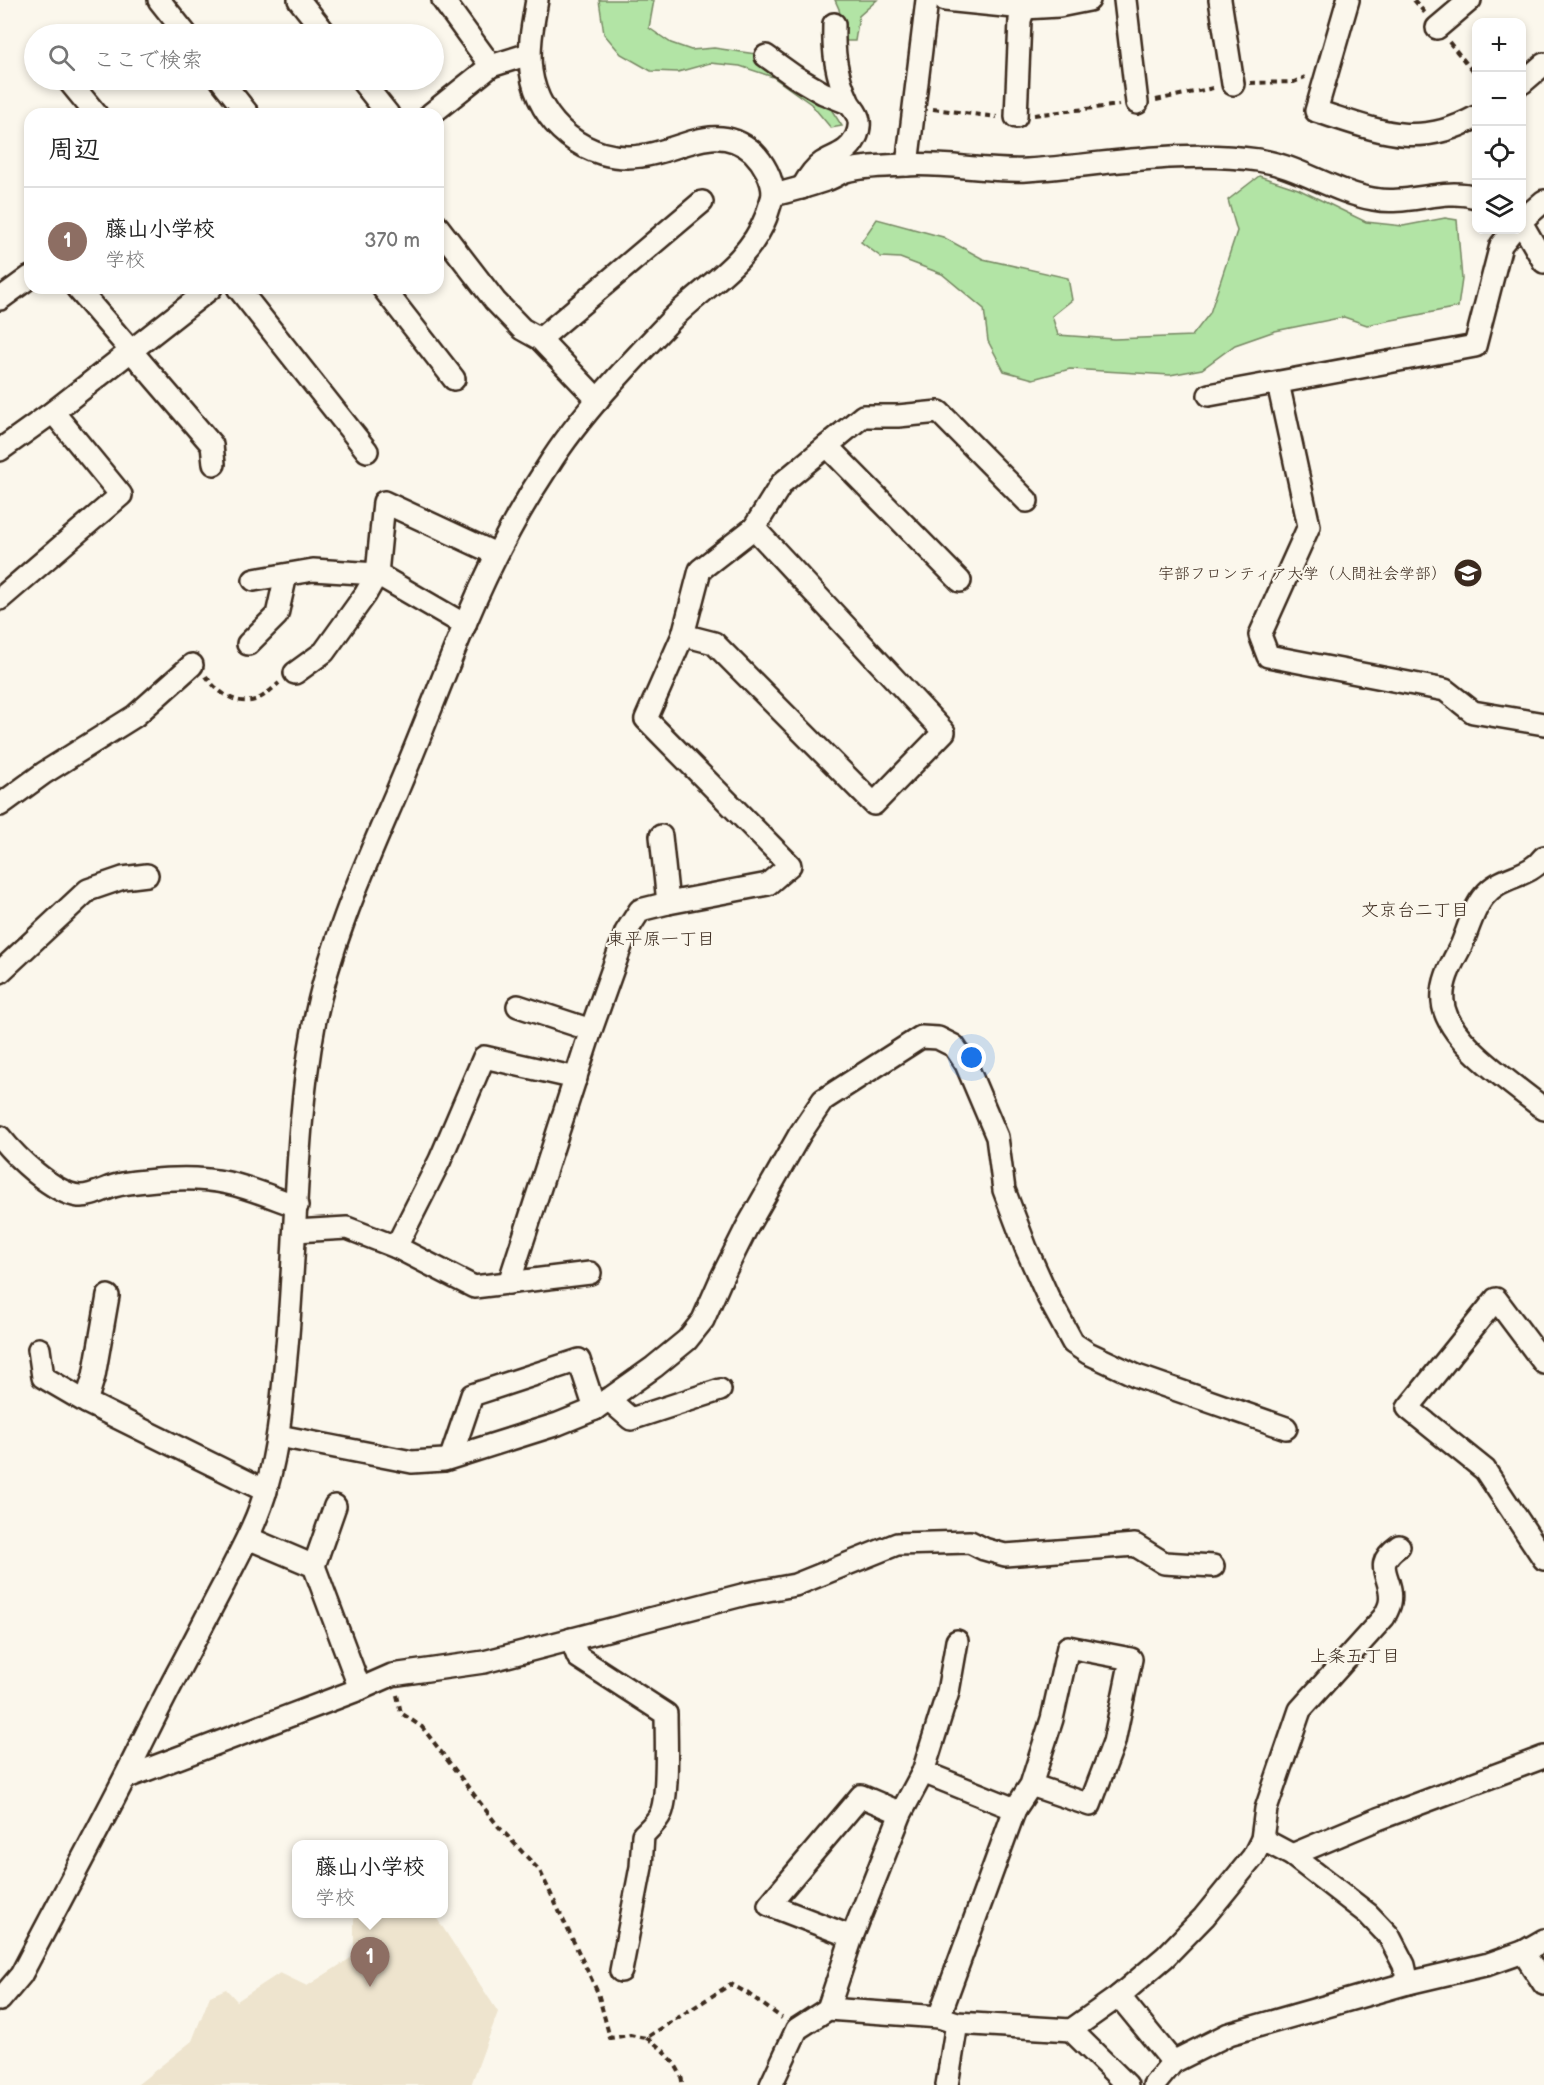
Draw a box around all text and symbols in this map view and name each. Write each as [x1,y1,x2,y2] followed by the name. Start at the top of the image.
[1472,18,1526,234] map controls
[1472,18,1526,72] button: +
[24,24,444,90] search box
[45,41,78,74] icon: search
[93,47,203,74] text: ここで検索
[1472,72,1526,126] button: −
[1472,126,1526,180] button: locate
[48,135,100,166] text: 周辺
[1472,180,1526,234] button: layers
[105,216,215,243] text: 藤山小学校
[63,229,72,253] text: 1
[364,229,420,253] text: 370 m
[105,248,145,272] text: 学校
[1452,557,1484,589] school or university icon: 宇部フロンティア大学（人間社会学部）
[1158,565,1447,584] place label: 宇部フロンティア大学（人間社会学部）
[1361,900,1469,921] district label: 文京台二丁目
[607,929,715,950] district label: 東平原一丁目
[957,1043,986,1072] your location
[1310,1646,1400,1667] district label: 上条五丁目
[292,1840,448,1918] popup
[315,1854,425,1881] text: 藤山小学校
[315,1886,355,1910] text: 学校
[350,1938,389,1987] pin: 1

